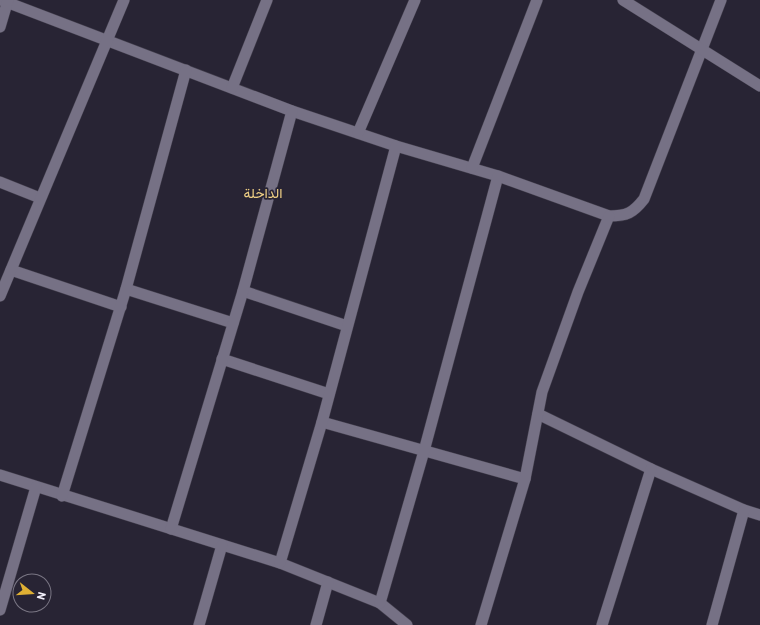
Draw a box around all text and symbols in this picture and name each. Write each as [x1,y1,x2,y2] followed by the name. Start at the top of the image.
[243,184,283,201] district label: الداخلة
[12,573,52,613] north arrow
[35,591,49,601] text: N

